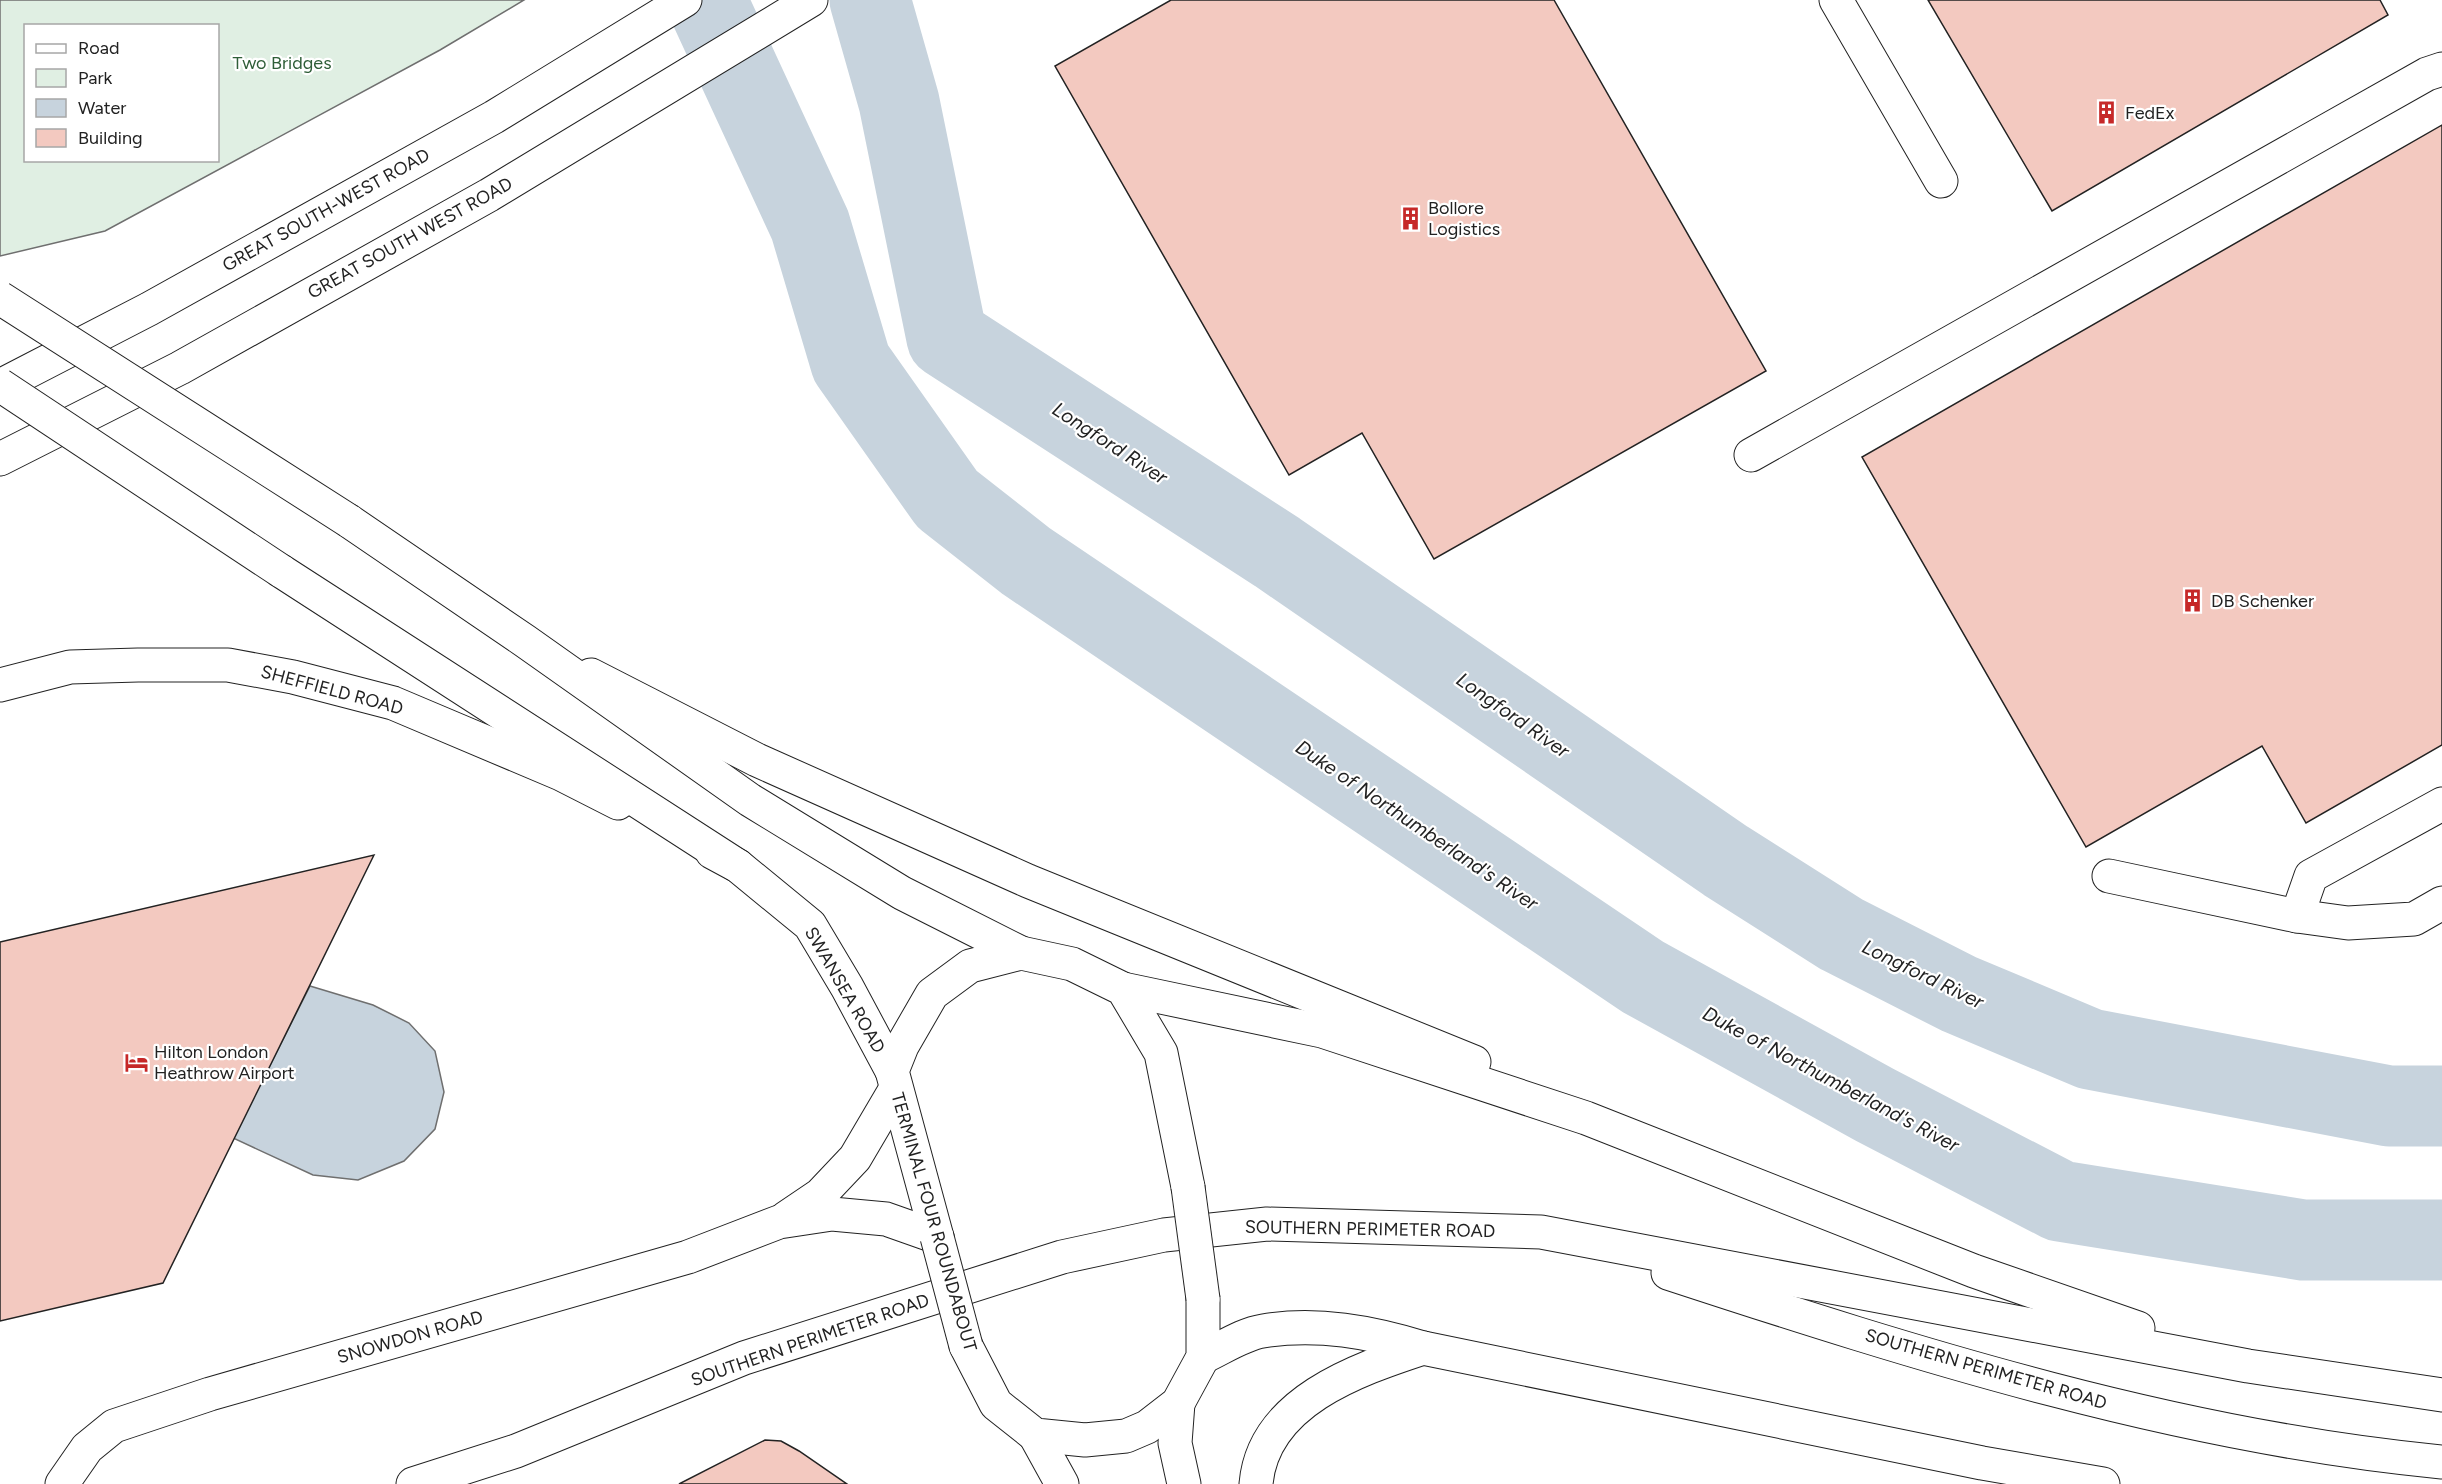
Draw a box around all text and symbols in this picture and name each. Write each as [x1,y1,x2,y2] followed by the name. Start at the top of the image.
[24,24,219,162] legend
[78,37,119,59] text: Road
[232,52,332,74] park label: Two Bridges
[78,67,113,89] text: Park
[78,97,126,119] text: Water
[2094,100,2120,126] building icon: FedEx
[2125,102,2175,124] place label: FedEx
[78,127,143,149] text: Building
[218,144,434,276] street label: GREAT SOUTH-WEST ROAD
[304,172,516,304] street label: GREAT SOUTH WEST ROAD
[1428,197,1500,240] place label: Bollore Logistics
[1397,205,1423,231] building icon: Bollore Logistics
[1048,397,1173,490] water label: Longford River
[2180,588,2206,614] building icon: DB Schenker
[2211,590,2314,612] place label: DB Schenker
[258,660,406,720] street label: SHEFFIELD ROAD
[1452,667,1575,763] water label: Longford River
[1291,735,1544,916] water label: Duke of Northumberland's River
[800,923,890,1057] street label: SWANSEA ROAD
[1858,934,1989,1014] water label: Longford River
[1699,1001,1964,1158] water label: Duke of Northumberland's River
[154,1041,295,1084] place label: Hilton London Heathrow Airport
[123,1049,149,1075] hotel icon: Hilton London Heathrow Airport
[886,1090,982,1354] street label: TERMINAL FOUR ROUNDABOUT
[1245,1216,1495,1242] street label: SOUTHERN PERIMETER ROAD
[688,1289,932,1391] street label: SOUTHERN PERIMETER ROAD
[335,1306,485,1368] street label: SNOWDON ROAD
[1863,1324,2109,1414] street label: SOUTHERN PERIMETER ROAD

